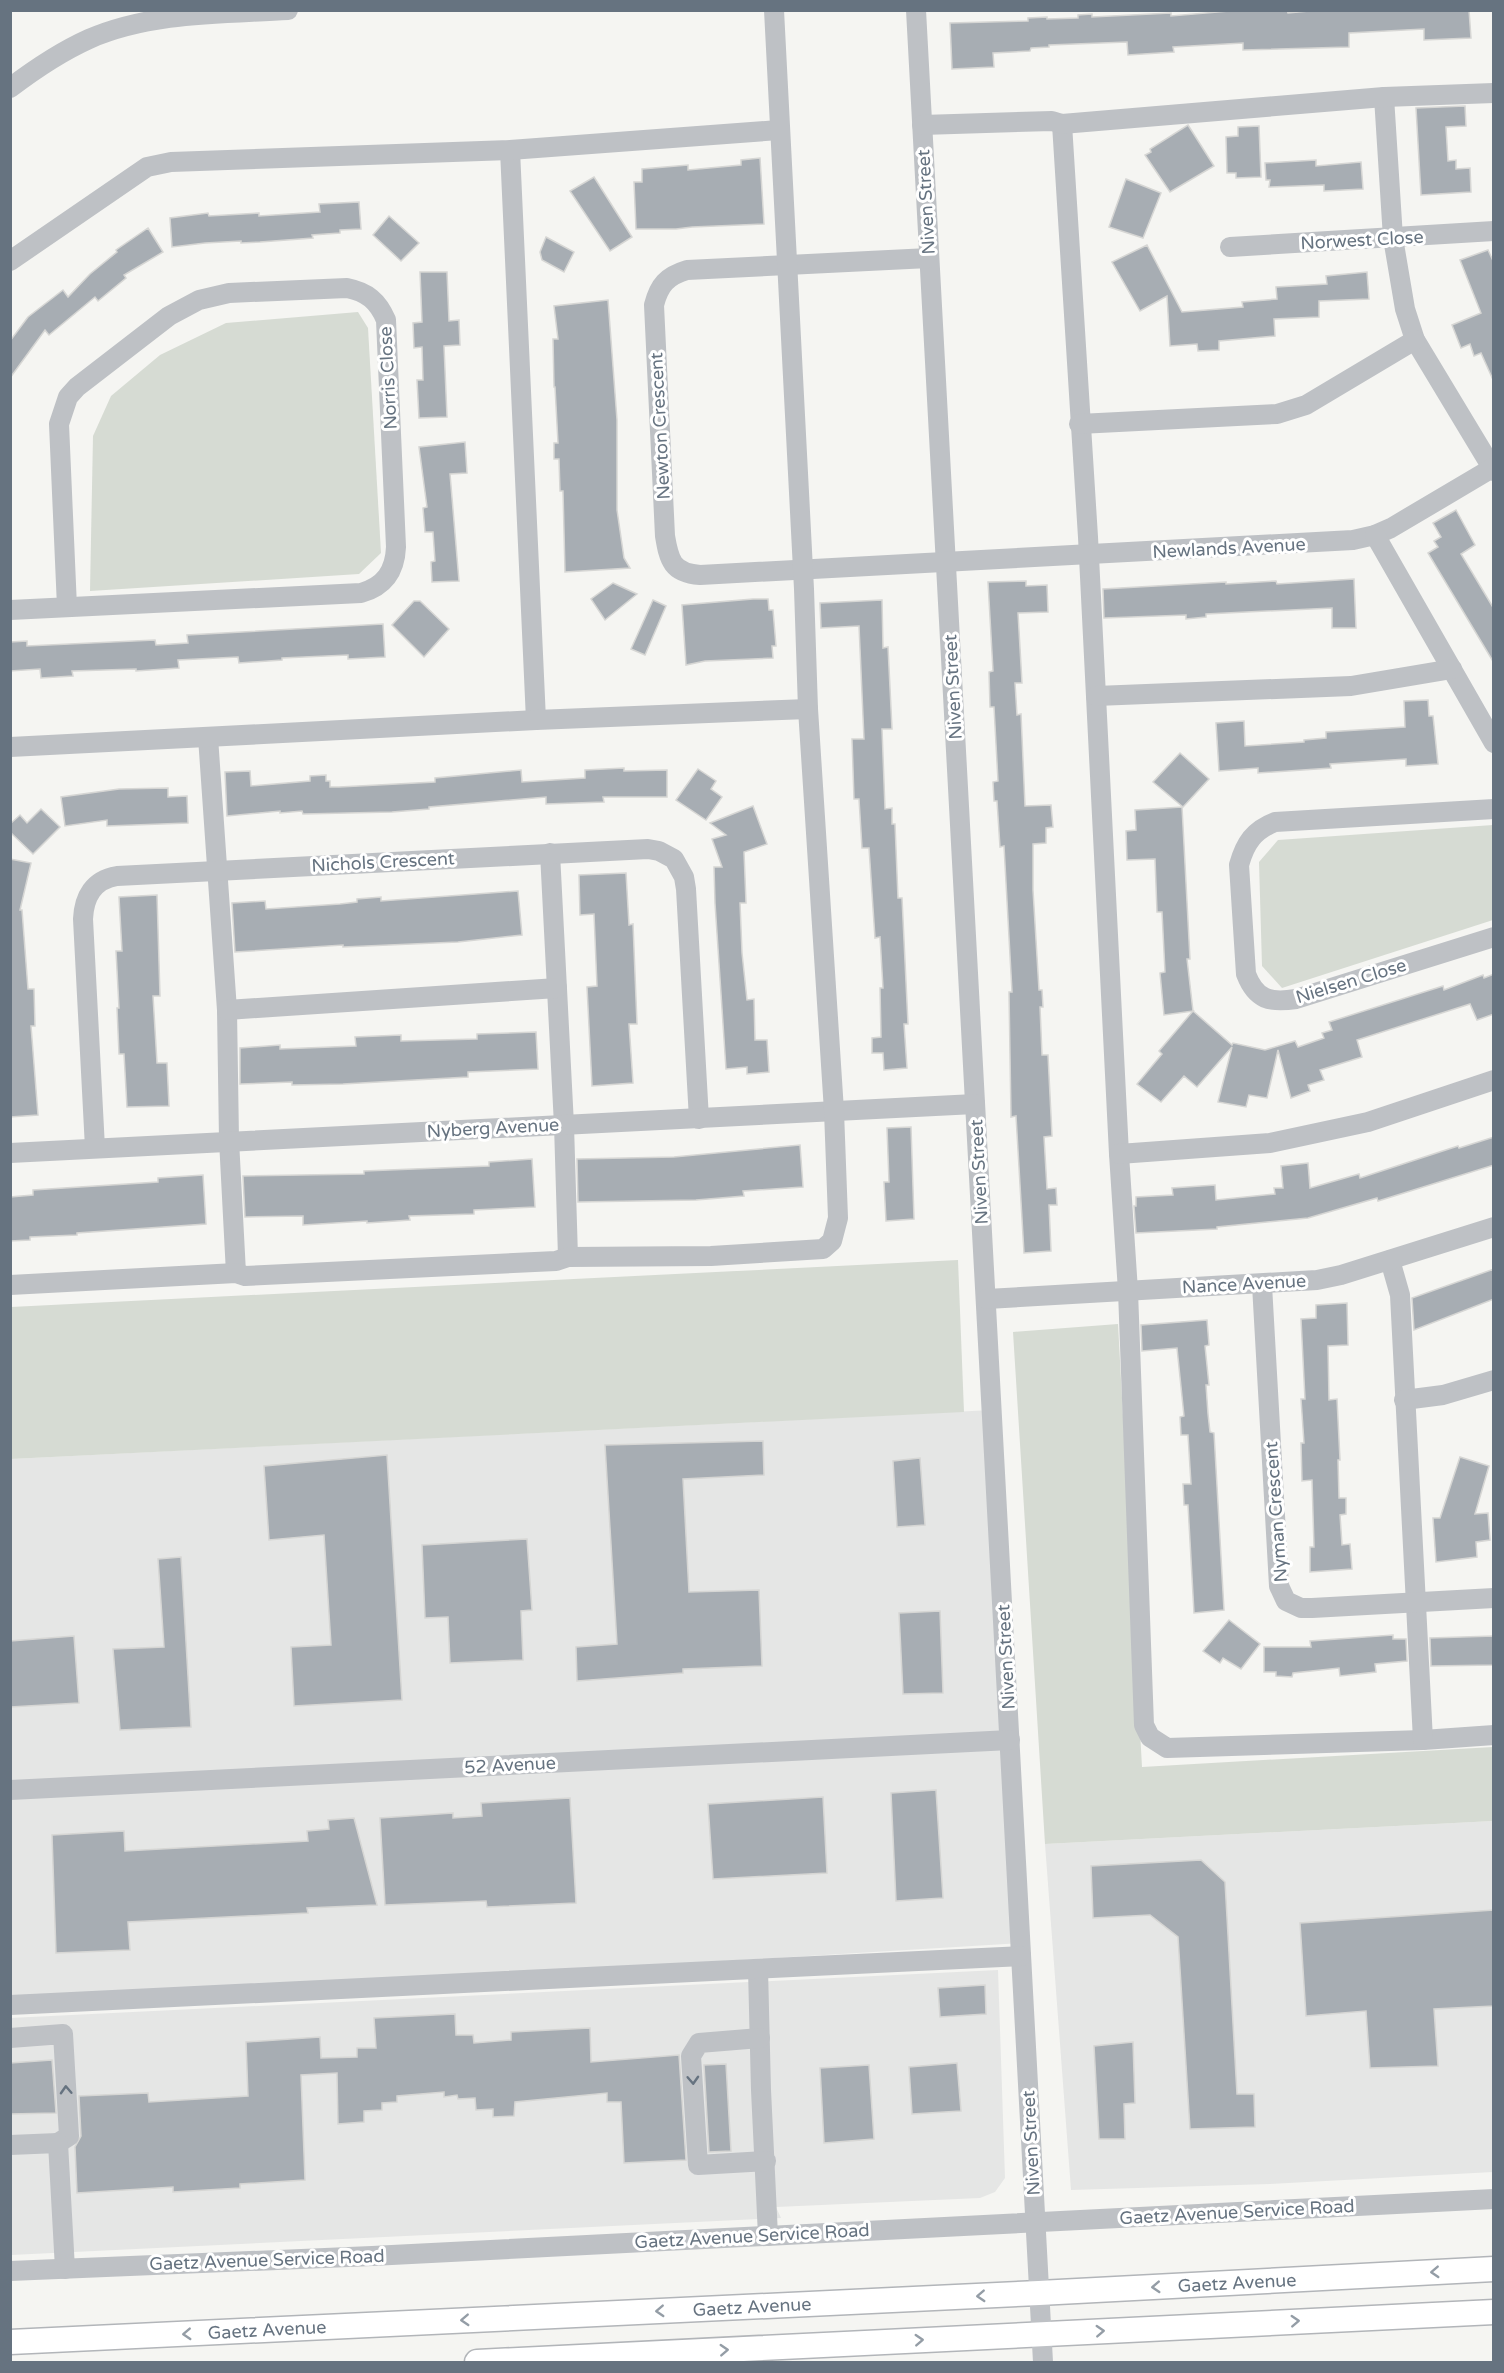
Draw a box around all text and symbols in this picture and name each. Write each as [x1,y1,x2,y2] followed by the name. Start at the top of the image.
[912,149,940,255] street label: Niven Street
[1300,226,1424,254] street label: Norwest Close
[374,326,402,430] street label: Norris Close
[645,352,675,500] street label: Newton Crescent
[1152,533,1306,563] street label: Newlands Avenue
[939,634,967,740] street label: Niven Street
[311,847,455,877] street label: Nichols Crescent
[1293,954,1409,1008] street label: Nielsen Close
[426,1114,560,1142] street label: Nyberg Avenue
[965,1119,993,1225] street label: Niven Street
[1181,1270,1307,1298] street label: Nance Avenue
[1260,1441,1292,1583] street label: Nyman Crescent
[992,1604,1020,1710] street label: Niven Street
[464,1752,556,1778] street label: 52 Avenue
[686,2075,699,2084] one-way arrow
[60,2086,73,2095] one-way arrow
[1017,2090,1045,2196] street label: Niven Street
[1119,2195,1355,2229] street label: Gaetz Avenue Service Road
[634,2219,870,2253] street label: Gaetz Avenue Service Road
[149,2245,385,2275] street label: Gaetz Avenue Service Road
[1431,2266,1440,2279] one-way arrow
[1177,2269,1297,2297] street label: Gaetz Avenue
[1152,2280,1161,2293] one-way arrow
[976,2289,985,2302] one-way arrow
[692,2293,812,2321] street label: Gaetz Avenue
[656,2305,665,2318] one-way arrow
[461,2314,470,2327] one-way arrow
[1290,2315,1299,2328] one-way arrow
[207,2316,327,2344] street label: Gaetz Avenue
[1095,2324,1104,2337] one-way arrow
[182,2327,191,2340] one-way arrow
[915,2334,924,2347] one-way arrow
[720,2343,729,2356] one-way arrow

